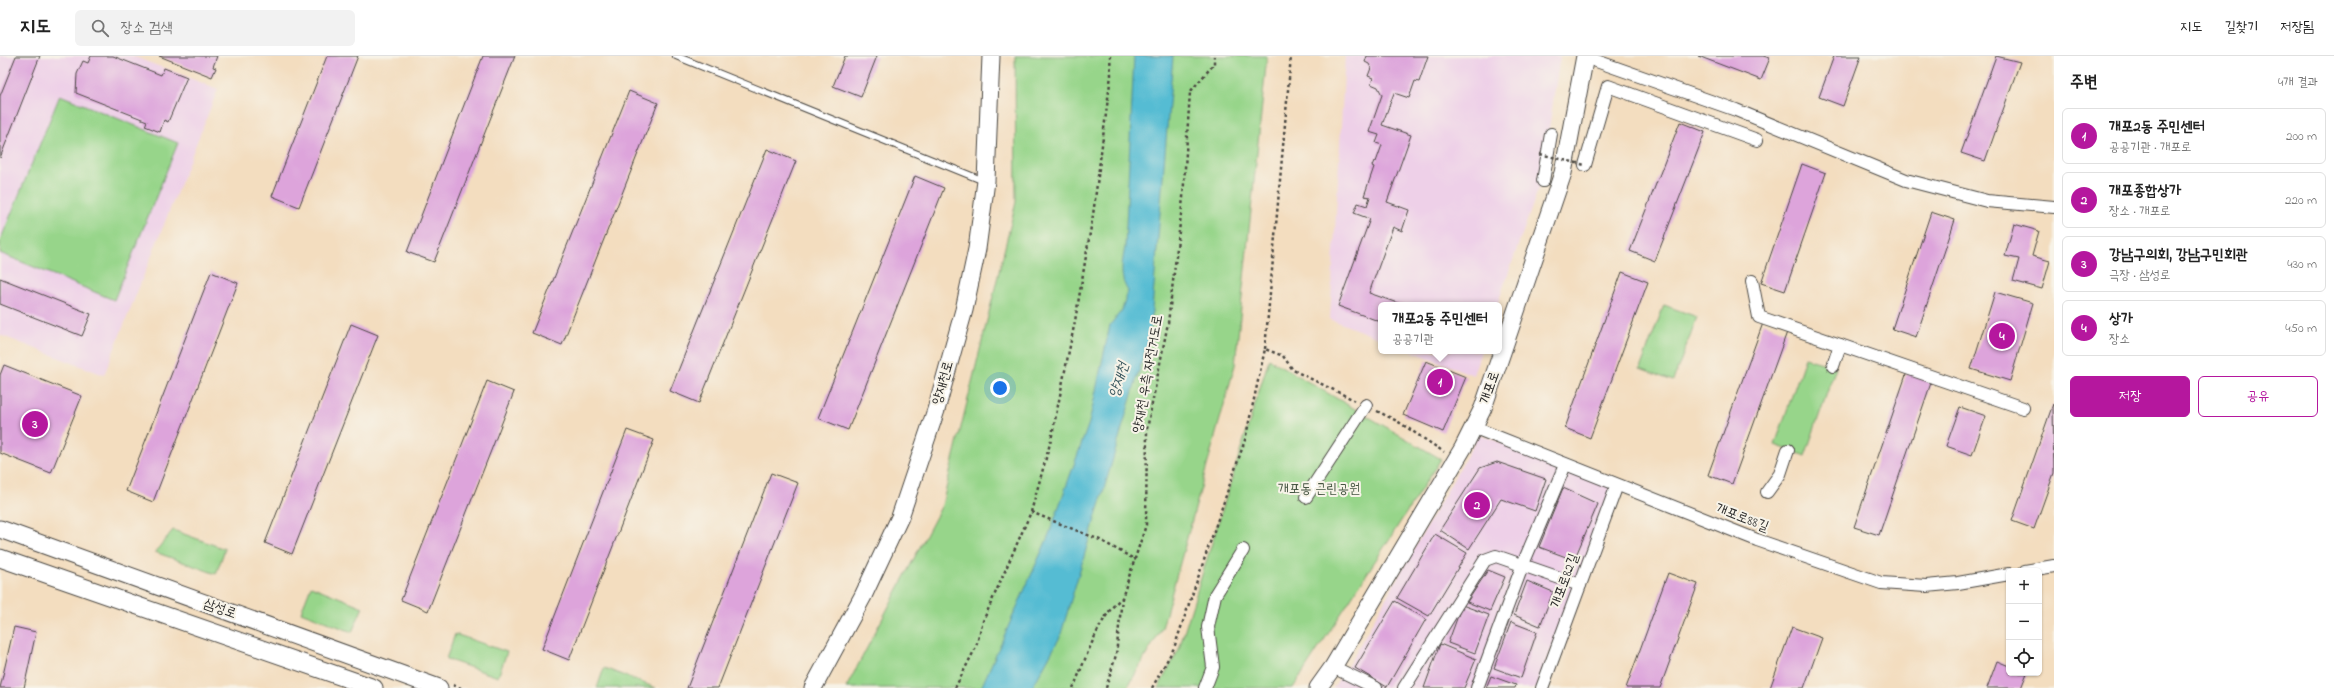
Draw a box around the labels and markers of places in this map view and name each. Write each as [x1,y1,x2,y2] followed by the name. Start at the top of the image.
[1989,321,2015,351] pin: 4
[1427,367,1453,397] pin: 1
[22,409,48,439] pin: 3
[1464,490,1490,520] pin: 2

